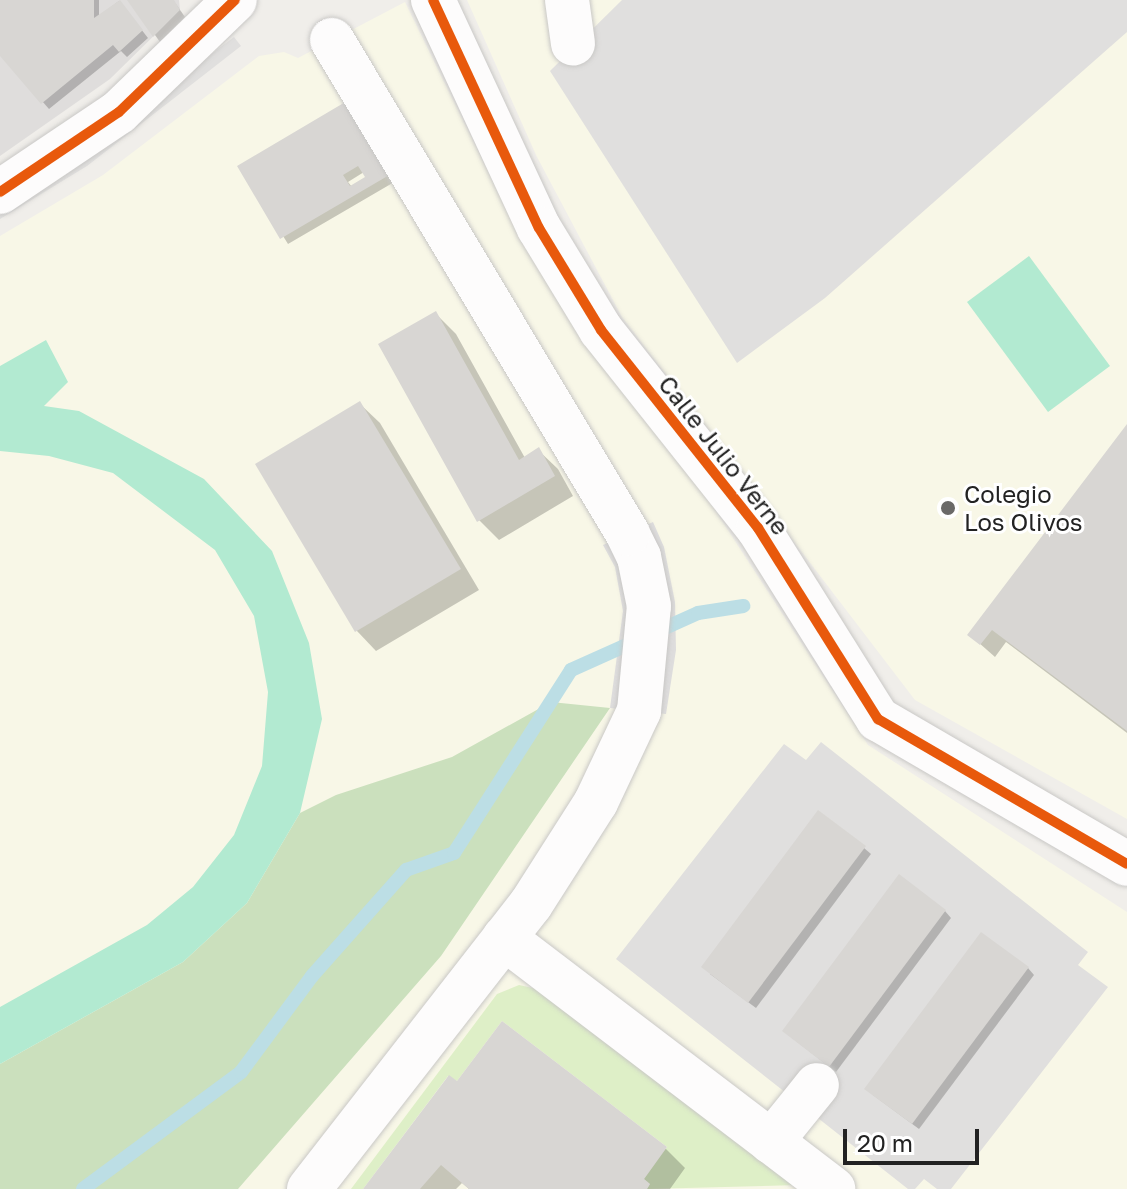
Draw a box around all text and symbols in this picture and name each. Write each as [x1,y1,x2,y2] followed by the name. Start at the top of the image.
[653,370,795,540] street label: Calle Julio Verne
[964,480,1083,536] place label: Colegio Los Olivos
[939,499,957,517] marker: Colegio Los Olivos
[847,1113,983,1163] scale bar
[857,1128,913,1157] text: 20 m

